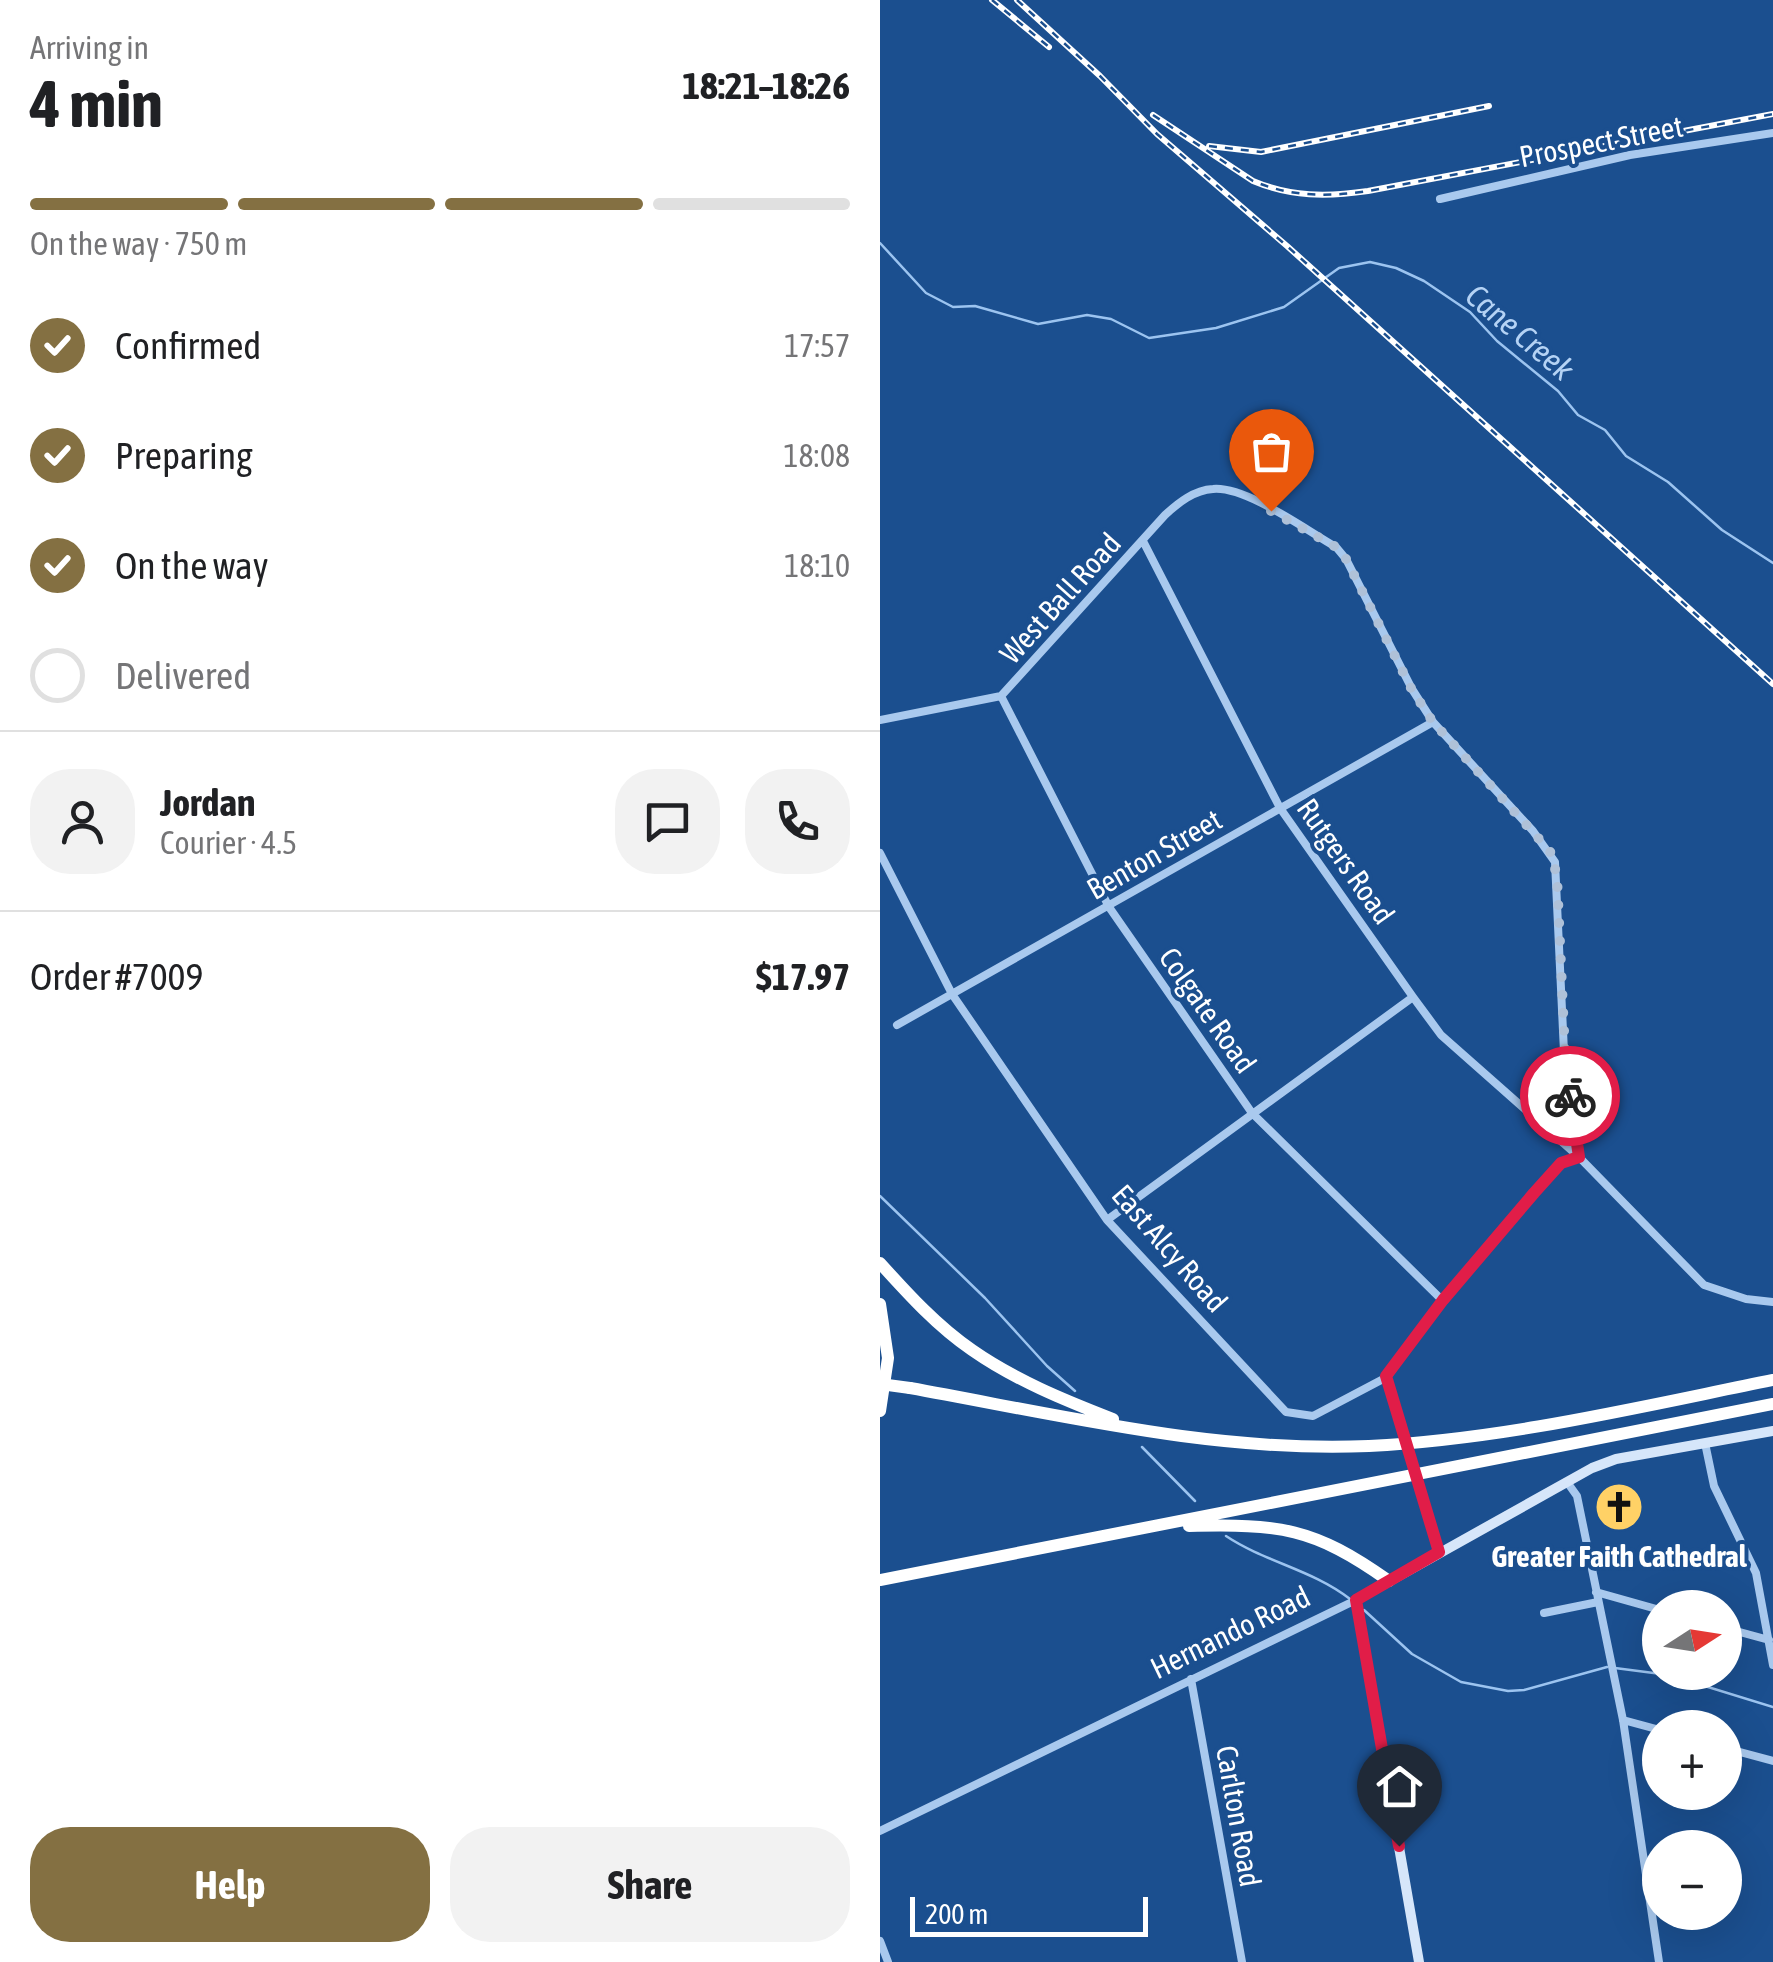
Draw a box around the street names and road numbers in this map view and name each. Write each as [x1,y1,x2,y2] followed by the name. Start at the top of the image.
[1516,109,1686,173] street label: Prospect Street
[993,526,1127,670] street label: West Ball Road
[1291,792,1401,930] street label: Rutgers Road
[1081,802,1227,906] street label: Benton Street
[1153,941,1263,1079] street label: Colgate Road
[1106,1178,1234,1318] street label: East Alcy Road
[1145,1579,1315,1685] street label: Hernando Road
[1210,1743,1268,1889] street label: Carlton Road

